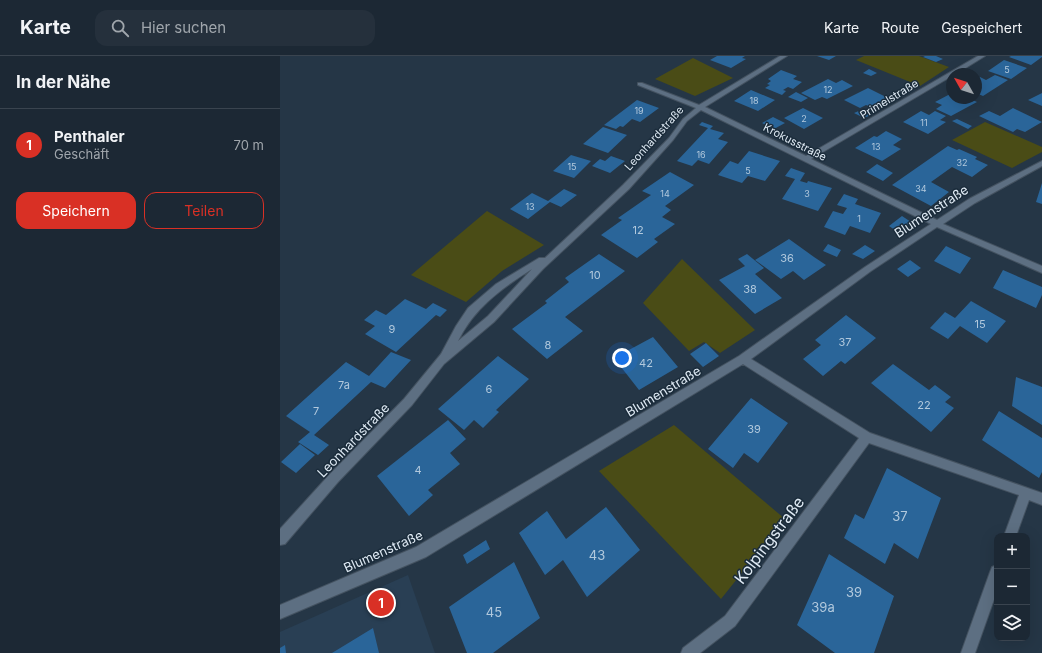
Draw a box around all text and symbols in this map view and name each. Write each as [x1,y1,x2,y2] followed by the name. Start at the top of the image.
[95,10,375,46] search box
[20,16,71,39] text: Karte
[109,17,131,39] icon: search
[141,18,226,37] text: Hier suchen
[824,19,859,36] text: Karte
[881,19,919,36] text: Route
[941,19,1022,36] text: Gespeichert
[1004,64,1010,75] house number: 5
[946,68,982,104] north arrow
[16,72,111,92] text: In der Nähe
[857,76,921,122] street label: Primelstraße
[823,84,833,95] house number: 12
[749,95,759,106] house number: 18
[621,103,687,173] street label: Leonhardstraße
[634,105,644,116] house number: 19
[801,113,807,124] house number: 2
[920,117,928,128] house number: 11
[761,120,829,164] street label: Krokusstraße
[54,127,125,146] text: Penthaler
[26,137,32,153] text: 1
[234,137,264,153] text: 70 m
[871,141,881,152] house number: 13
[54,146,109,162] text: Geschäft
[696,149,706,160] house number: 16
[956,157,968,168] house number: 32
[567,161,577,172] house number: 15
[745,165,751,176] house number: 5
[891,181,971,241] street label: Blumenstraße
[915,183,927,194] house number: 34
[660,188,670,199] house number: 14
[804,188,810,199] house number: 3
[16,192,136,229] button: Speichern
[144,192,264,229] button: Teilen
[525,201,535,212] house number: 13
[857,213,861,224] house number: 1
[632,223,644,237] house number: 12
[780,251,794,265] house number: 36
[589,268,601,282] house number: 10
[743,282,757,296] house number: 38
[974,317,986,331] house number: 15
[389,322,396,336] house number: 9
[838,335,852,349] house number: 37
[545,338,552,352] house number: 8
[612,348,632,368] your location
[639,356,653,370] house number: 42
[622,362,704,420] street label: Blumenstraße
[338,378,350,392] house number: 7a
[486,382,493,396] house number: 6
[917,398,931,412] house number: 22
[314,400,392,480] street label: Leonhardstraße
[313,404,319,418] house number: 7
[747,422,761,436] house number: 39
[414,463,422,477] house number: 4
[730,492,808,588] street label: Kolpingstraße
[892,508,908,524] house number: 37
[341,526,425,576] street label: Blumenstraße
[994,533,1030,641] map controls
[994,533,1030,569] button: +
[589,547,605,563] house number: 43
[994,569,1030,605] button: −
[846,584,862,600] house number: 39
[368,588,394,618] pin: 1
[811,599,835,615] house number: 39a
[486,604,502,620] house number: 45
[994,605,1030,641] button: layers

